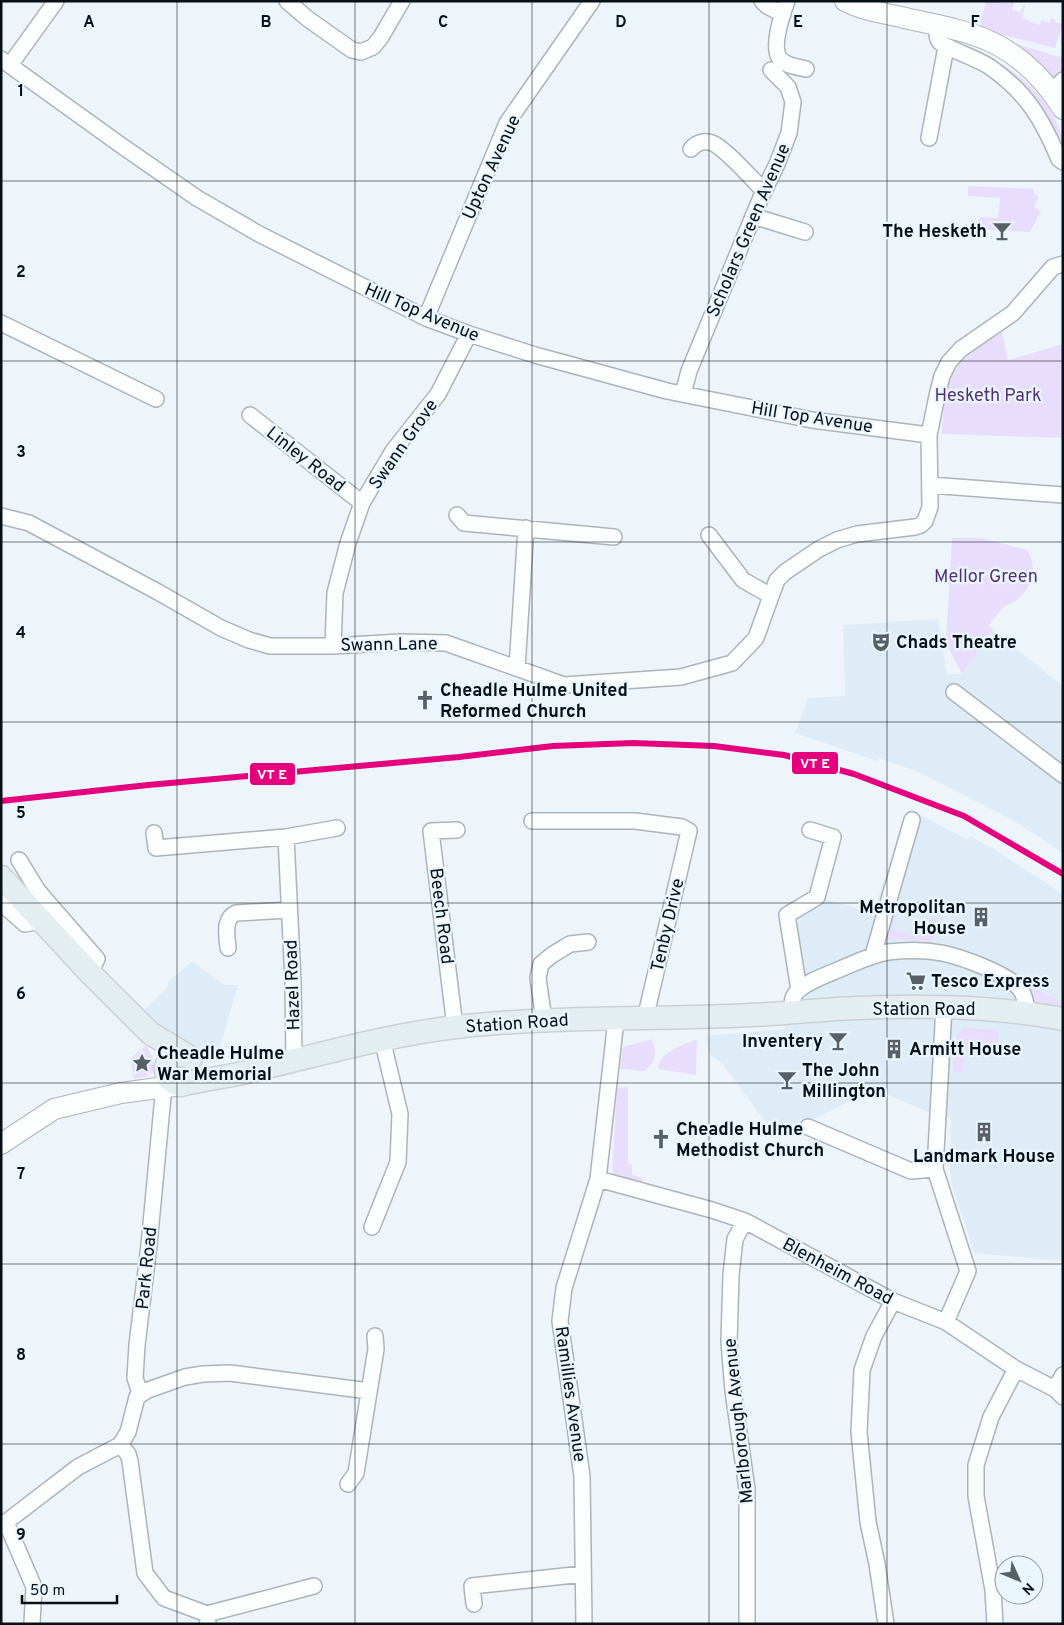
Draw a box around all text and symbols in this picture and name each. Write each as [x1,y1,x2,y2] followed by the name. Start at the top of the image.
[83,13,95,33] text: A
[260,13,272,33] text: B
[438,13,448,33] text: C
[615,13,627,33] text: D
[793,13,803,33] text: E
[970,13,980,33] text: F
[18,82,24,102] text: 1
[458,112,527,224] street label: Upton Avenue
[702,140,796,321] street label: Scholars Green Avenue
[991,220,1013,242] bar icon: The Hesketh
[882,221,987,244] place label: The Hesketh
[16,263,26,283] text: 2
[360,279,482,348] street label: Hill Top Avenue
[934,385,1042,408] park label: Hesketh Park
[365,395,444,494] street label: Swann Grove
[749,398,874,439] street label: Hill Top Avenue
[261,422,349,498] street label: Linley Road
[16,443,26,463] text: 3
[934,566,1038,589] park label: Mellor Green
[16,624,26,644] text: 4
[870,631,892,653] theatre icon: Chads Theatre
[896,632,1017,655] place label: Chads Theatre
[340,633,438,658] street label: Swann Lane
[440,680,628,724] place label: Cheadle Hulme United Reformed Church
[414,689,436,711] church icon: Cheadle Hulme United Reformed Church
[791,751,839,775] line badge: VT E
[800,756,830,773] text: VT E
[249,762,296,786] line badge: VT E
[257,767,287,784] text: VT E
[16,804,26,824] text: 5
[423,867,458,966] street label: Beech Road
[647,876,690,974] street label: Tenby Drive
[859,897,966,941] place label: Metropolitan House
[970,906,992,928] building icon: Metropolitan House
[280,939,307,1031] street label: Hazel Road
[905,970,927,992] supermarket icon: Tesco Express
[931,971,1050,994] place label: Tesco Express
[16,985,26,1005] text: 6
[872,999,976,1022] street label: Station Road
[465,1009,569,1040] street label: Station Road
[827,1030,849,1052] bar icon: Inventery
[742,1031,823,1054] place label: Inventery
[883,1038,905,1060] building icon: Armitt House
[909,1039,1021,1062] place label: Armitt House
[157,1043,284,1087] place label: Cheadle Hulme War Memorial
[131,1052,153,1074] place icon: Cheadle Hulme War Memorial
[802,1060,886,1104] place label: The John Millington
[776,1069,798,1091] bar icon: The John Millington
[676,1119,824,1163] place label: Cheadle Hulme Methodist Church
[973,1121,995,1143] building icon: Landmark House
[650,1128,672,1150] church icon: Cheadle Hulme Methodist Church
[913,1146,1055,1169] place label: Landmark House
[17,1165,25,1185] text: 7
[132,1226,163,1311] street label: Park Road
[778,1233,897,1311] street label: Blenheim Road
[549,1325,590,1464] street label: Ramillies Avenue
[719,1337,760,1505] street label: Marlborough Avenue
[16,1346,26,1366] text: 8
[16,1526,26,1546] text: 9
[994,1555,1044,1605] north arrow
[22,1572,118,1604] scale bar
[1018,1578,1037,1598] text: N
[30,1582,65,1601] text: 50 m

